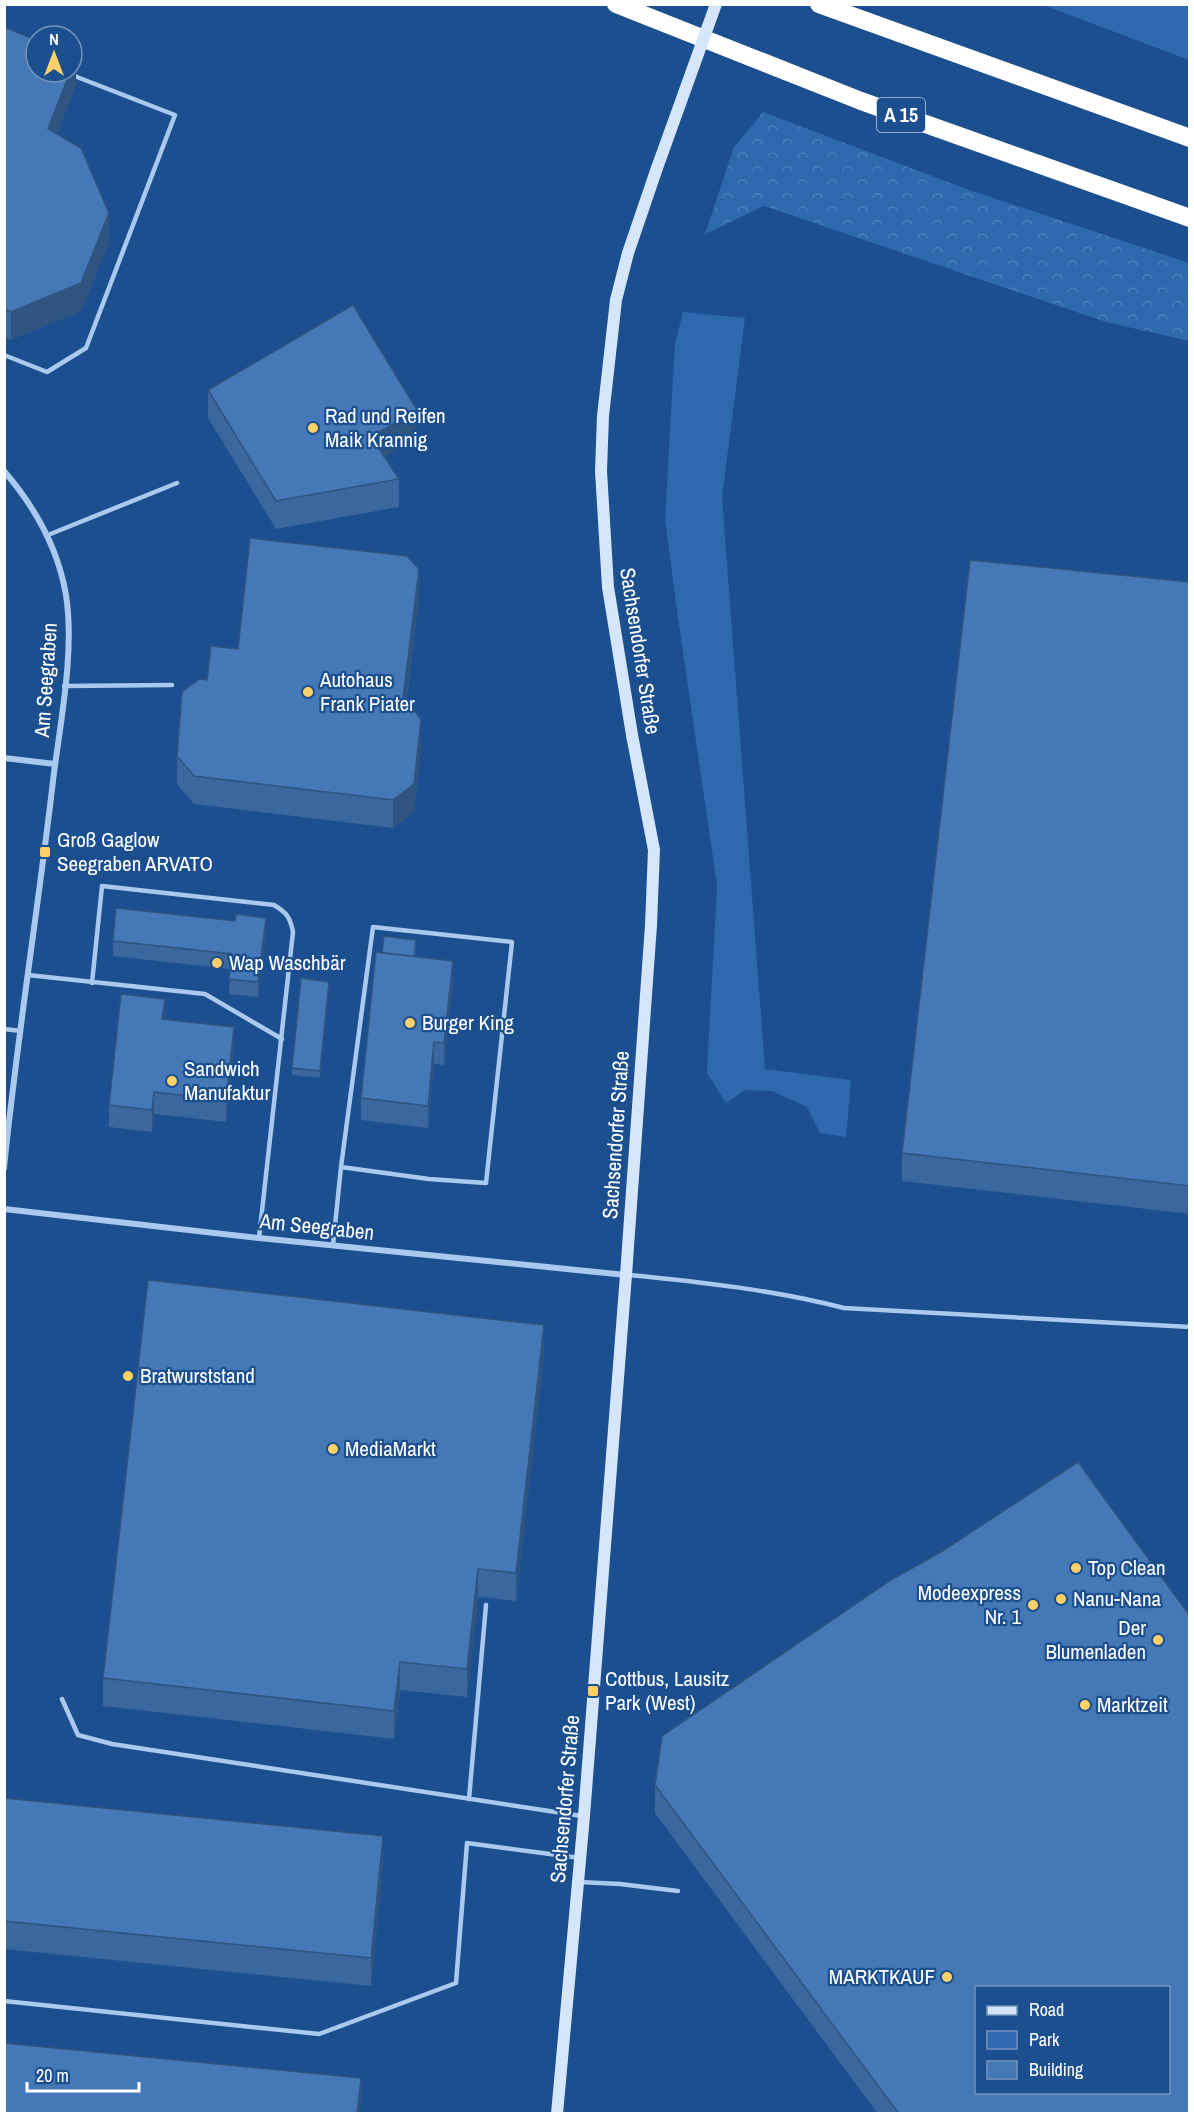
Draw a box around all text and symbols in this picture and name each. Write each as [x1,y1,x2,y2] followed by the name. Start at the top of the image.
[24,24,84,84] north arrow
[49,28,59,50] text: N
[877,98,925,132] road number: A 15
[325,401,446,454] place label: Rad und Reifen Maik Krannig
[306,421,320,435] marker: Rad und Reifen Maik Krannig
[613,565,668,736] street label: Sachsendorfer Straße
[27,622,64,739] street label: Am Seegraben
[319,665,415,718] place label: Autohaus Frank Piater
[301,685,315,699] marker: Autohaus Frank Piater
[57,825,213,878] place label: Groß Gaglow Seegraben ARVATO
[38,845,52,859] marker: Groß Gaglow Seegraben ARVATO
[229,948,346,977] place label: Wap Waschbär
[210,956,224,970] marker: Wap Waschbär
[422,1008,514,1037] place label: Burger King
[403,1016,417,1030] marker: Burger King
[595,1050,636,1220] street label: Sachsendorfer Straße
[184,1054,270,1107] place label: Sandwich Manufaktur
[165,1074,179,1088] marker: Sandwich Manufaktur
[257,1206,376,1247] street label: Am Seegraben
[140,1361,255,1390] place label: Bratwurststand
[121,1369,135,1383] marker: Bratwurststand
[345,1434,436,1463] place label: MediaMarkt
[326,1442,340,1456] marker: MediaMarkt
[1088,1553,1166,1582] place label: Top Clean
[1069,1561,1083,1575] marker: Top Clean
[918,1578,1021,1631] place label: Modeexpress Nr. 1
[1073,1584,1161,1613] place label: Nanu-Nana
[1054,1592,1068,1606] marker: Nanu-Nana
[1026,1598,1040,1612] marker: Modeexpress Nr. 1
[1045,1613,1146,1666] place label: Der Blumenladen
[1151,1633,1165,1647] marker: Der Blumenladen
[605,1664,730,1717] place label: Cottbus, Lausitz Park (West)
[586,1684,600,1698] marker: Cottbus, Lausitz Park (West)
[1097,1690,1168,1719] place label: Marktzeit
[1078,1698,1092,1712] marker: Marktzeit
[543,1714,586,1884] street label: Sachsendorfer Straße
[829,1962,935,1991] place label: MARKTKAUF
[940,1970,954,1984] marker: MARKTKAUF
[975,1986,1170,2094] legend
[1029,1997,1064,2022] text: Road
[1029,2027,1060,2052] text: Park
[27,2055,140,2093] scale bar
[1029,2057,1084,2082] text: Building
[36,2063,69,2088] text: 20 m

